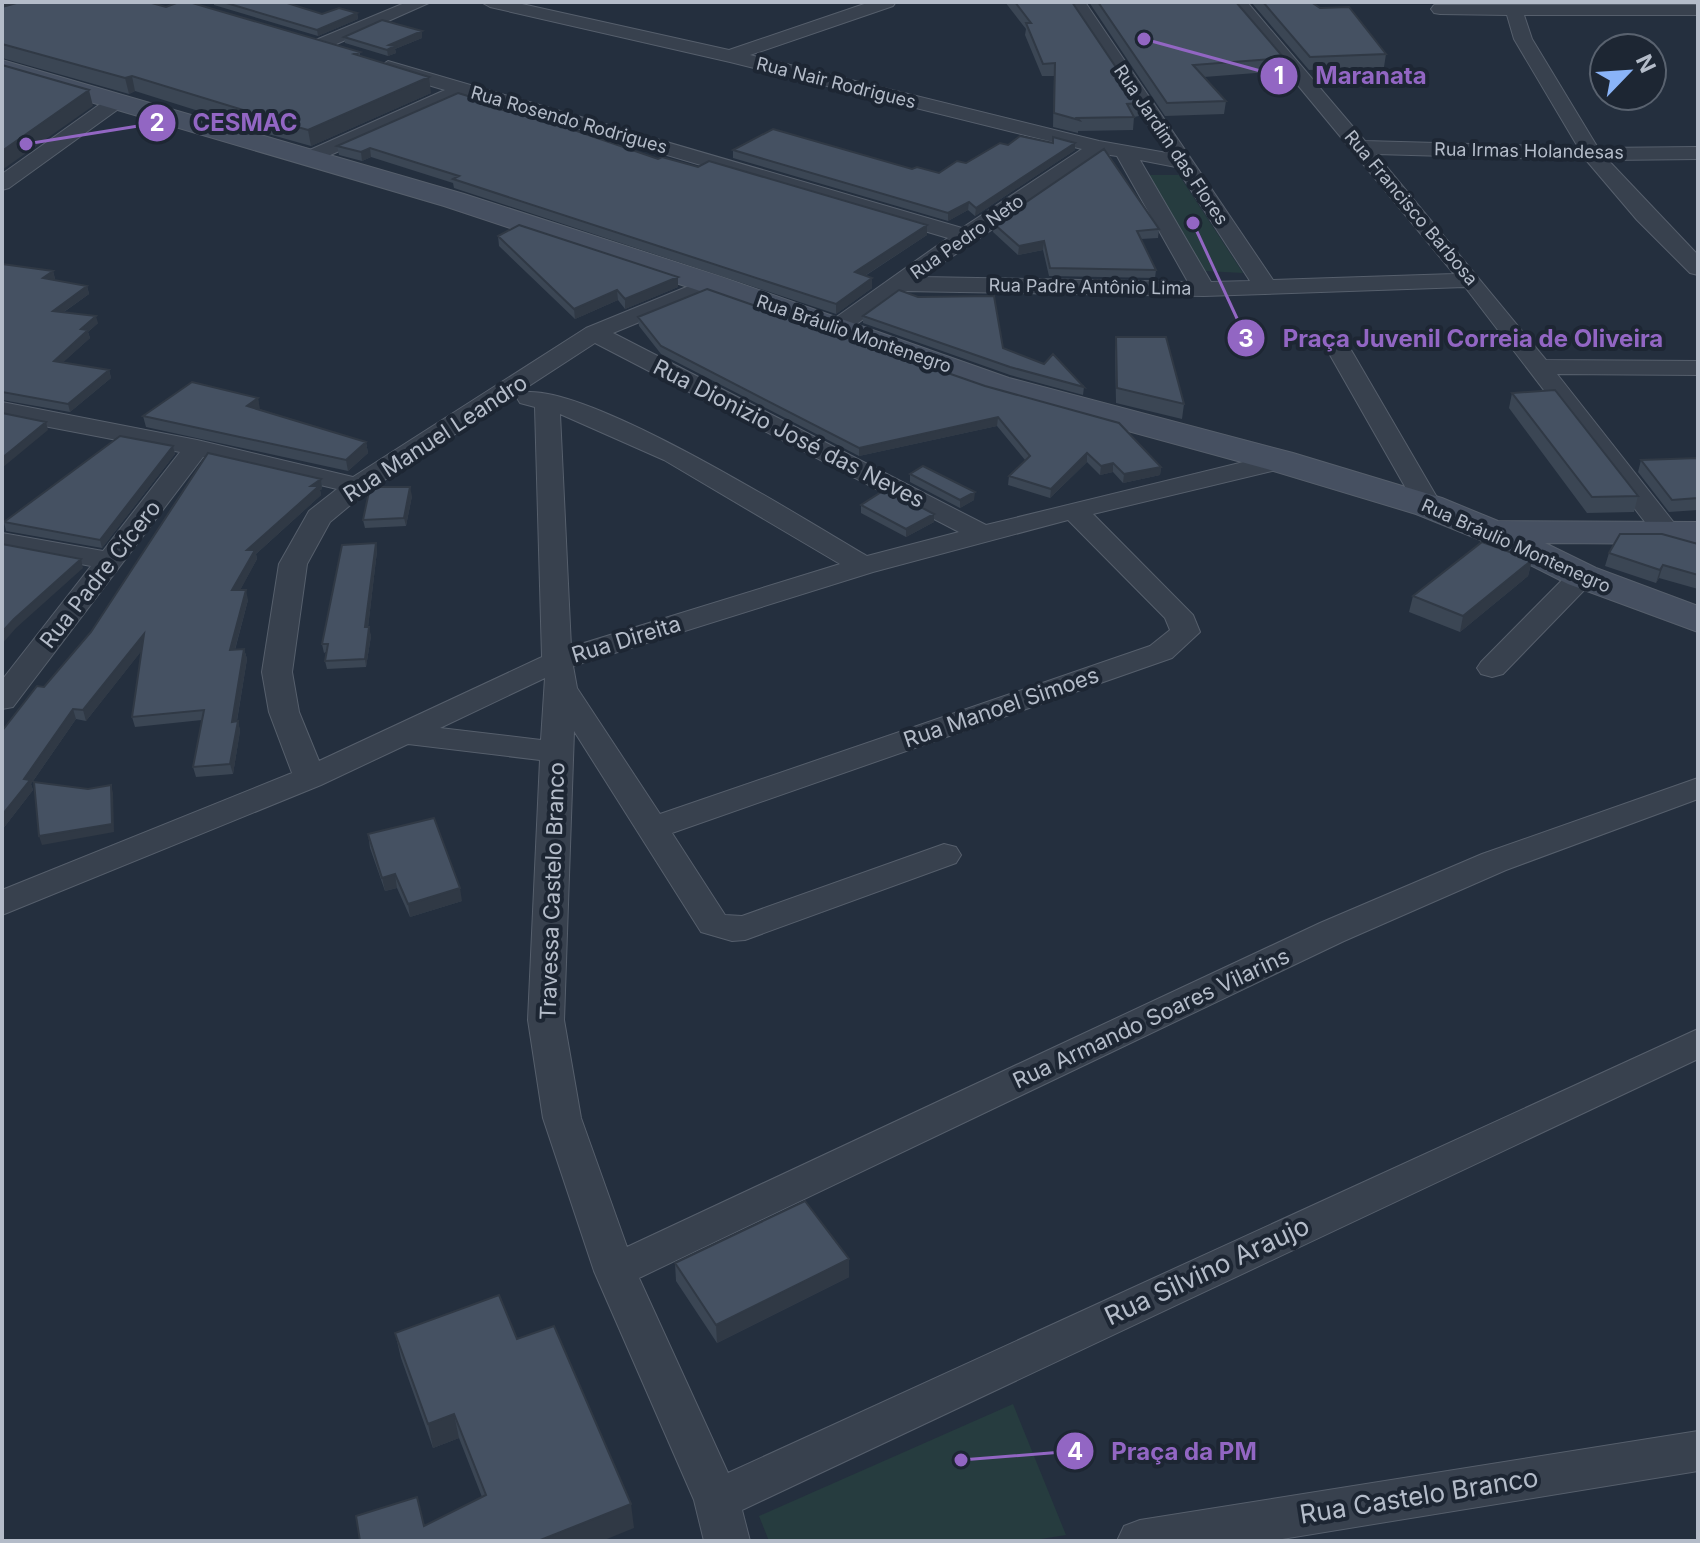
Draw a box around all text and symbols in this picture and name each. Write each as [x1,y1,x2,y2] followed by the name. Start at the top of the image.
[1588,32,1668,112] north arrow
[1631,50,1661,77] text: N
[1259,52,1442,100] callout: Maranata
[754,53,918,112] street label: Rua Nair Rodrigues
[1110,61,1233,229] street label: Rua Jardim das Flores
[1274,61,1284,90] text: 1
[1315,61,1427,90] text: Maranata
[469,81,670,158] street label: Rua Rosendo Rodrigues
[137,99,314,147] callout: CESMAC
[149,108,165,137] text: 2
[192,108,298,137] text: CESMAC
[1340,126,1482,289] street label: Rua Francisco Barbosa
[1434,138,1624,163] street label: Rua Irmas Holandesas
[906,190,1027,283] street label: Rua Pedro Neto
[988,274,1192,299] street label: Rua Padre Antônio Lima
[754,290,954,377] street label: Rua Bráulio Montenegro
[1226,314,1679,362] callout: Praça Juvenil Correia de Oliveira
[1238,324,1254,353] text: 3
[1283,324,1663,353] text: Praça Juvenil Correia de Oliveira
[649,353,929,513] street label: Rua Dionizio José das Neves
[338,369,532,507] street label: Rua Manuel Leandro
[1418,494,1614,597] street label: Rua Bráulio Montenegro
[34,495,166,653] street label: Rua Padre Cícero
[568,610,684,668] street label: Rua Direita
[900,661,1102,753] street label: Rua Manoel Simoes
[535,762,569,1020] street label: Travessa Castelo Branco
[1009,942,1293,1094] street label: Rua Armando Soares Vilarins
[1100,1210,1314,1332] street label: Rua Silvino Araujo
[1055,1427,1273,1475] callout: Praça da PM
[1067,1437,1083,1466] text: 4
[1111,1437,1257,1466] text: Praça da PM
[1297,1461,1540,1530] street label: Rua Castelo Branco

